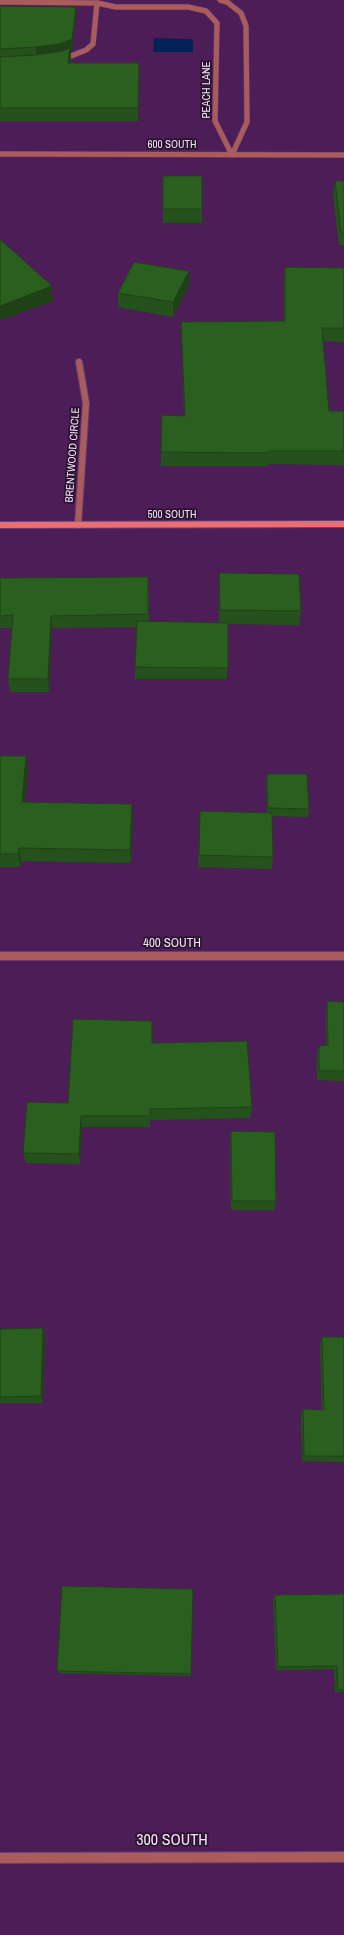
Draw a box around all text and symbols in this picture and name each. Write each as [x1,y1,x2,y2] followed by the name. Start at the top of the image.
[200,61,214,119] street label: PEACH LANE
[147,138,197,152] street label: 600 SOUTH
[63,407,83,503] street label: BRENTWOOD CIRCLE
[147,508,197,522] street label: 500 SOUTH
[143,936,201,952] street label: 400 SOUTH
[136,1831,208,1851] street label: 300 SOUTH

